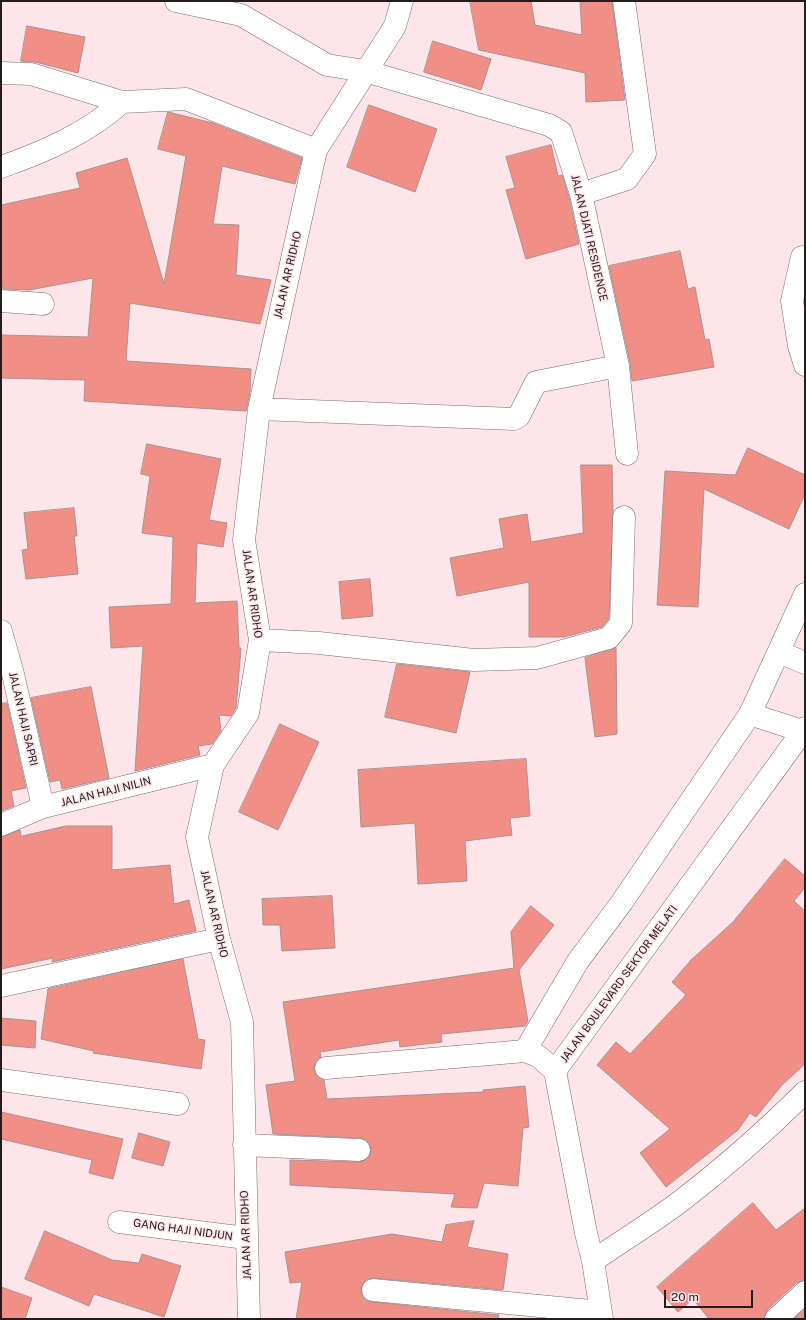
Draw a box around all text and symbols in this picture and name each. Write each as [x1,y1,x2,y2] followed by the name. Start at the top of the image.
[568,173,610,303] street label: JALAN DJATI RESIDENCE
[271,230,305,320] street label: JALAN AR RIDHO
[239,549,265,639] street label: JALAN AR RIDHO
[6,671,40,767] street label: JALAN HAJI SAPRI
[60,774,152,810] street label: JALAN HAJI NILIN
[197,869,231,959] street label: JALAN AR RIDHO
[558,903,680,1065] street label: JALAN BOULEVARD SEKTOR MELATI
[238,1190,254,1280] street label: JALAN AR RIDHO
[132,1216,234,1244] street label: GANG HAJI NIDJUN
[666,1282,755,1308] scale bar
[671,1290,699,1304] text: 20 m

